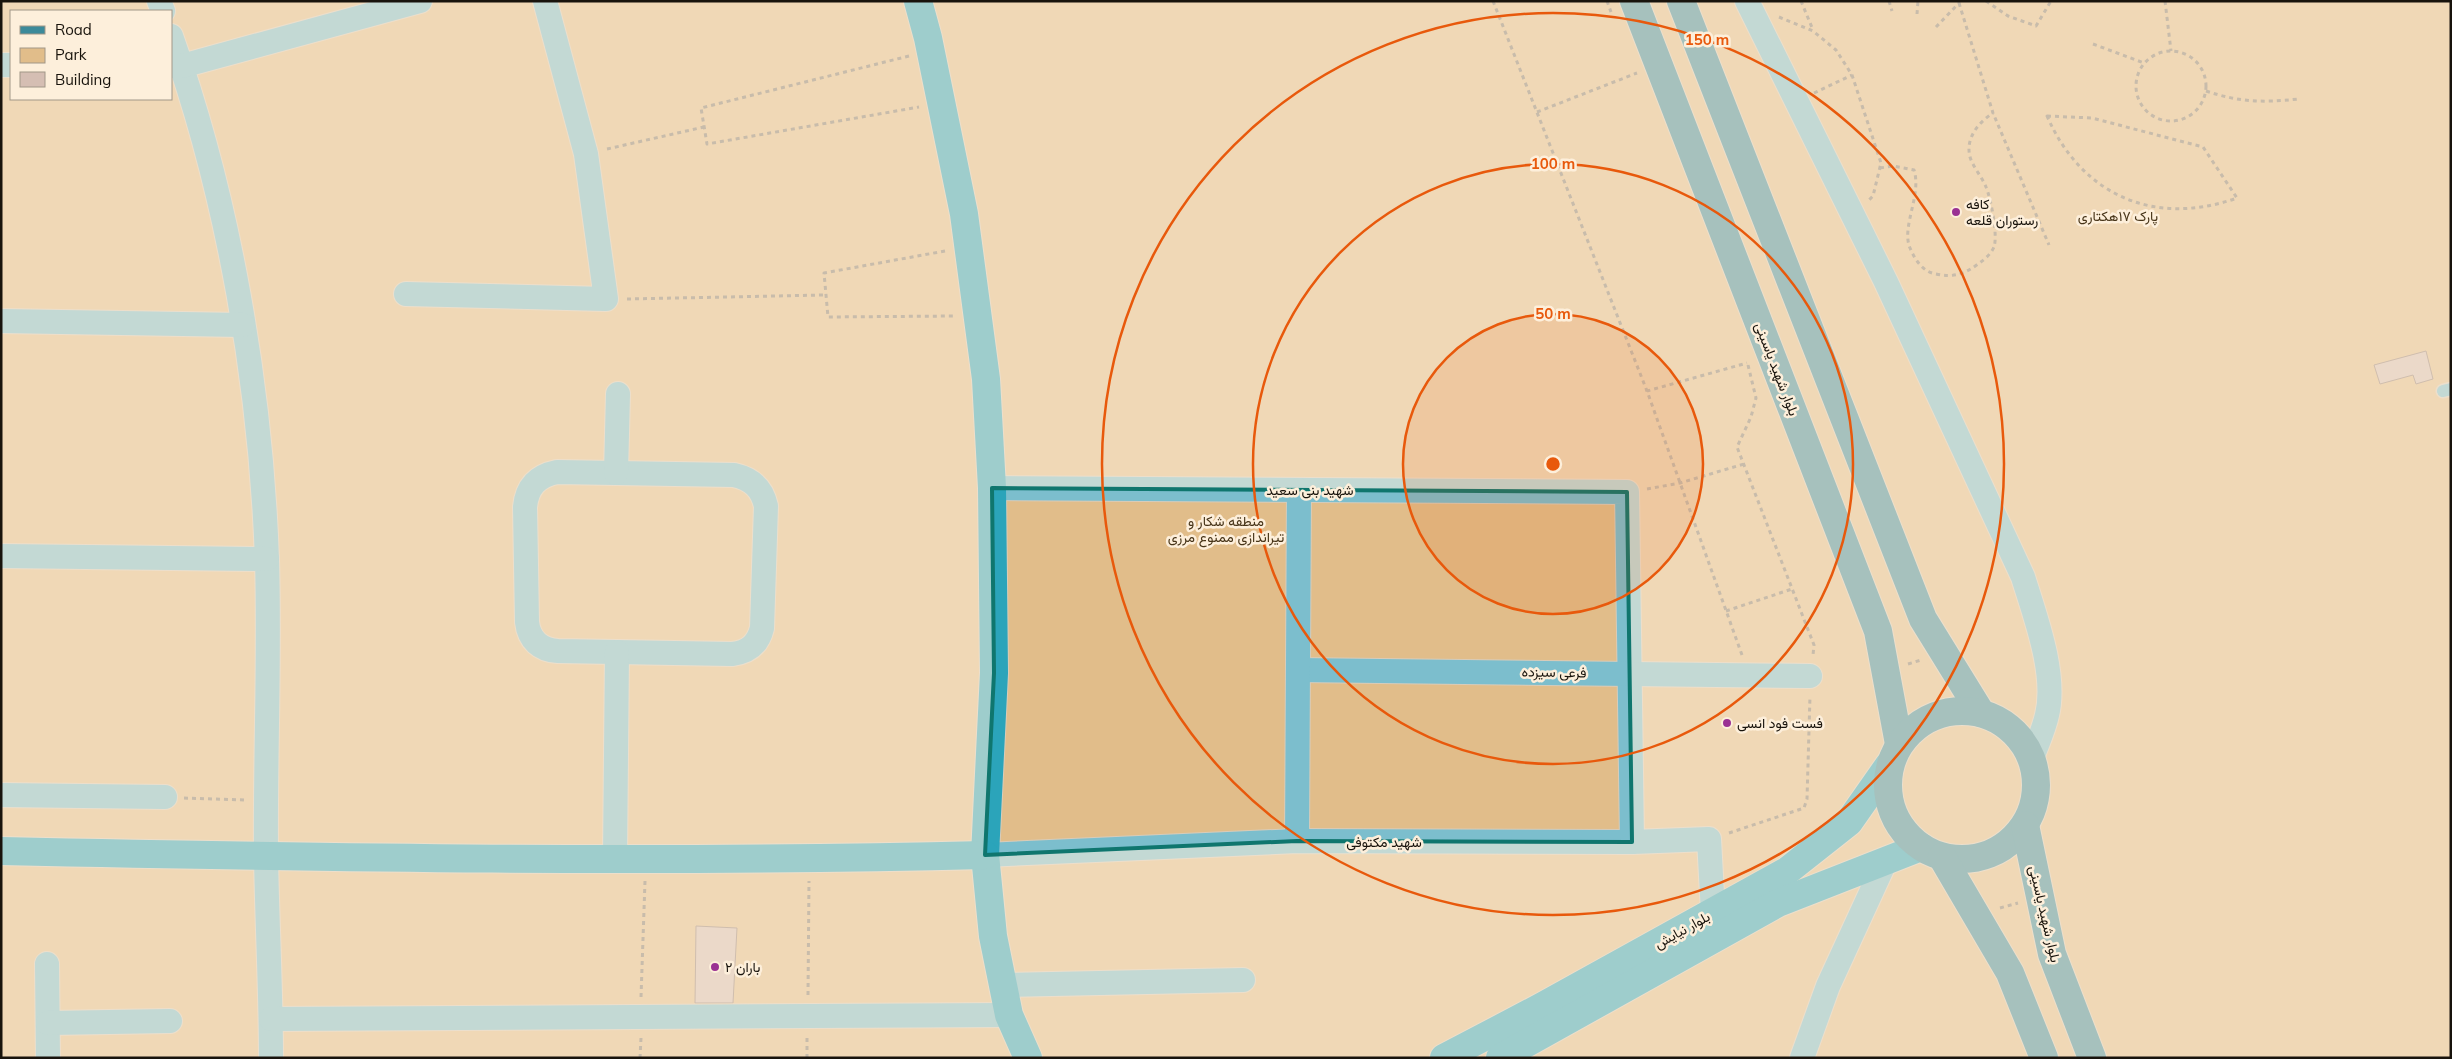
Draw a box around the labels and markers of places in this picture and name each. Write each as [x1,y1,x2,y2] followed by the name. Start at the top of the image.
[1966,195,2039,229] place label: کافه رستوران قلعه
[1950,206,1962,218] marker: کافه رستوران قلعه
[1544,455,1562,473] centre of rings
[1737,714,1823,732] place label: فست فود انسی
[1721,717,1733,729] marker: فست فود انسی
[725,958,760,976] place label: باران ۲
[709,961,721,973] marker: باران ۲

